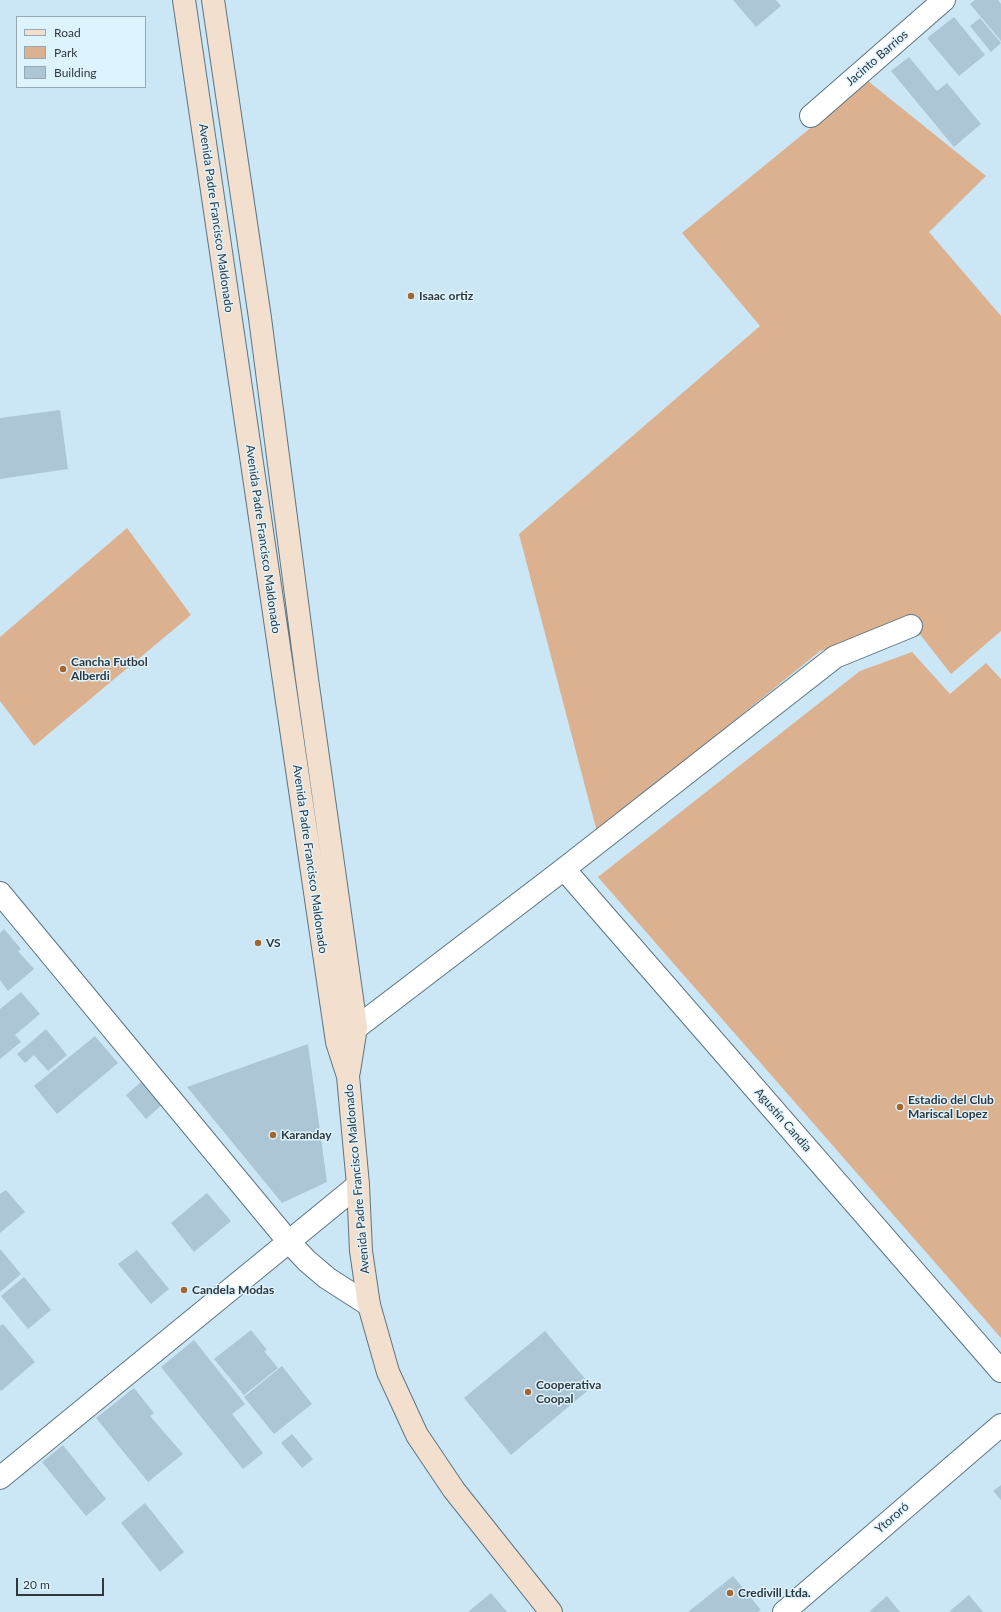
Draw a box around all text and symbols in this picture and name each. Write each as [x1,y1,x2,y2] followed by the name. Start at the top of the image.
[16,16,146,88] legend
[54,25,81,40] text: Road
[843,27,911,89] street label: Jacinto Barrios
[54,45,77,60] text: Park
[54,65,97,80] text: Building
[196,123,236,313] street label: Avenida Padre Francisco Maldonado
[419,289,473,303] place label: Isaac ortiz
[406,291,416,301] marker: Isaac ortiz
[243,444,283,634] street label: Avenida Padre Francisco Maldonado
[71,655,148,683] place label: Cancha Futbol Alberdi
[58,664,68,674] marker: Cancha Futbol Alberdi
[290,764,330,954] street label: Avenida Padre Francisco Maldonado
[266,936,281,950] place label: VS
[253,938,263,948] marker: VS
[342,1083,372,1275] street label: Avenida Padre Francisco Maldonado
[751,1085,815,1155] street label: Agustín Candia
[908,1093,994,1121] place label: Estadio del Club Mariscal Lopez
[895,1102,905,1112] marker: Estadio del Club Mariscal Lopez
[281,1128,332,1142] place label: Karanday
[268,1130,278,1140] marker: Karanday
[192,1283,274,1297] place label: Candela Modas
[179,1285,189,1295] marker: Candela Modas
[536,1378,601,1406] place label: Cooperativa Coopal
[523,1387,533,1397] marker: Cooperativa Coopal
[872,1499,912,1537] street label: Ytororó
[18,1570,106,1596] scale bar
[23,1577,50,1592] text: 20 m
[738,1586,811,1600] place label: Credivill Ltda.
[725,1588,735,1598] marker: Credivill Ltda.

